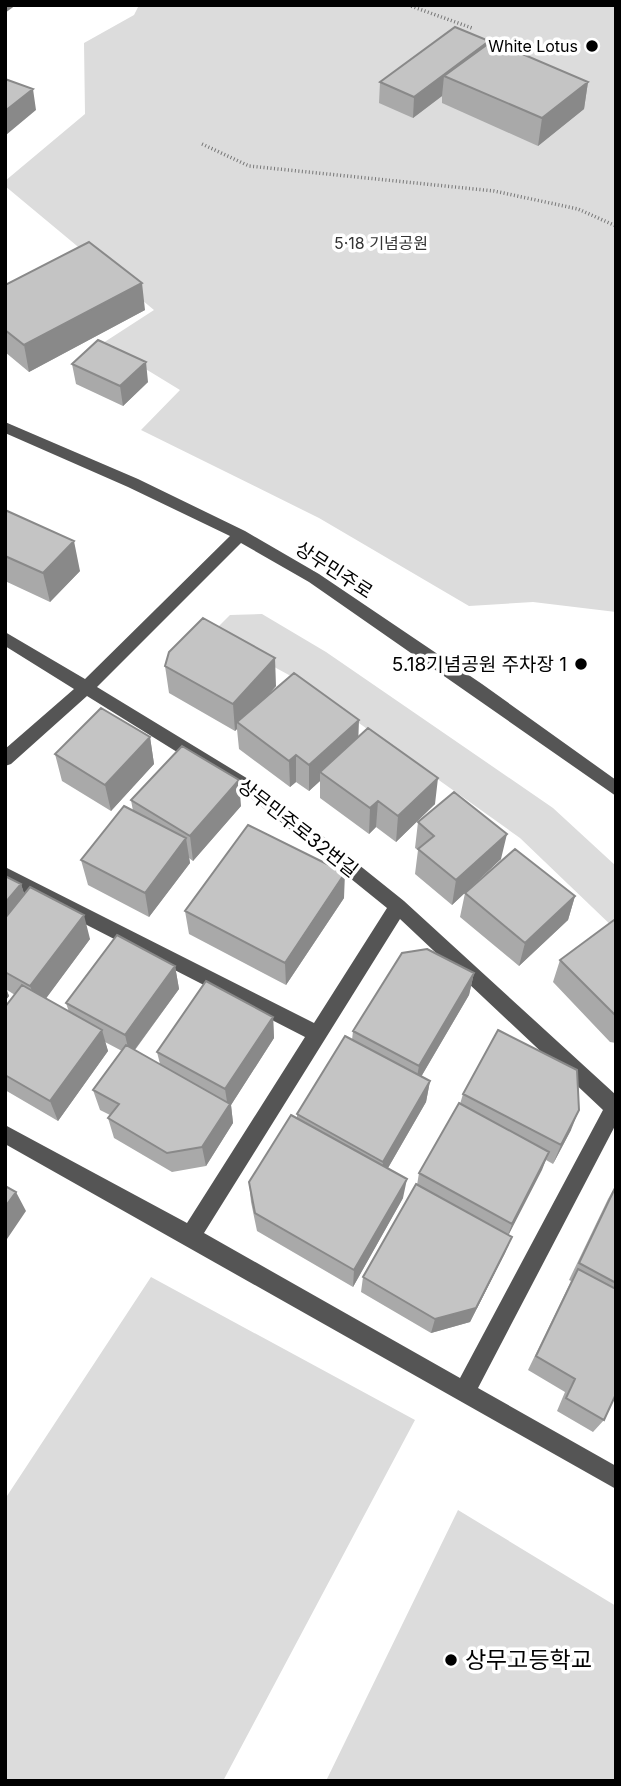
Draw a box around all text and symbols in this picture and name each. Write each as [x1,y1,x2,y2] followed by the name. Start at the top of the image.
[488,36,578,56] place label: White Lotus
[584,38,600,54] marker: White Lotus
[334,233,428,253] park label: 5·18 기념공원
[291,537,377,603] street label: 상무민주로
[392,653,567,676] place label: 5.18기념공원 주차장 1
[573,656,589,672] marker: 5.18기념공원 주차장 1
[234,774,362,882] street label: 상무민주로32번길
[465,1646,592,1674] place label: 상무고등학교
[443,1652,459,1668] marker: 상무고등학교

